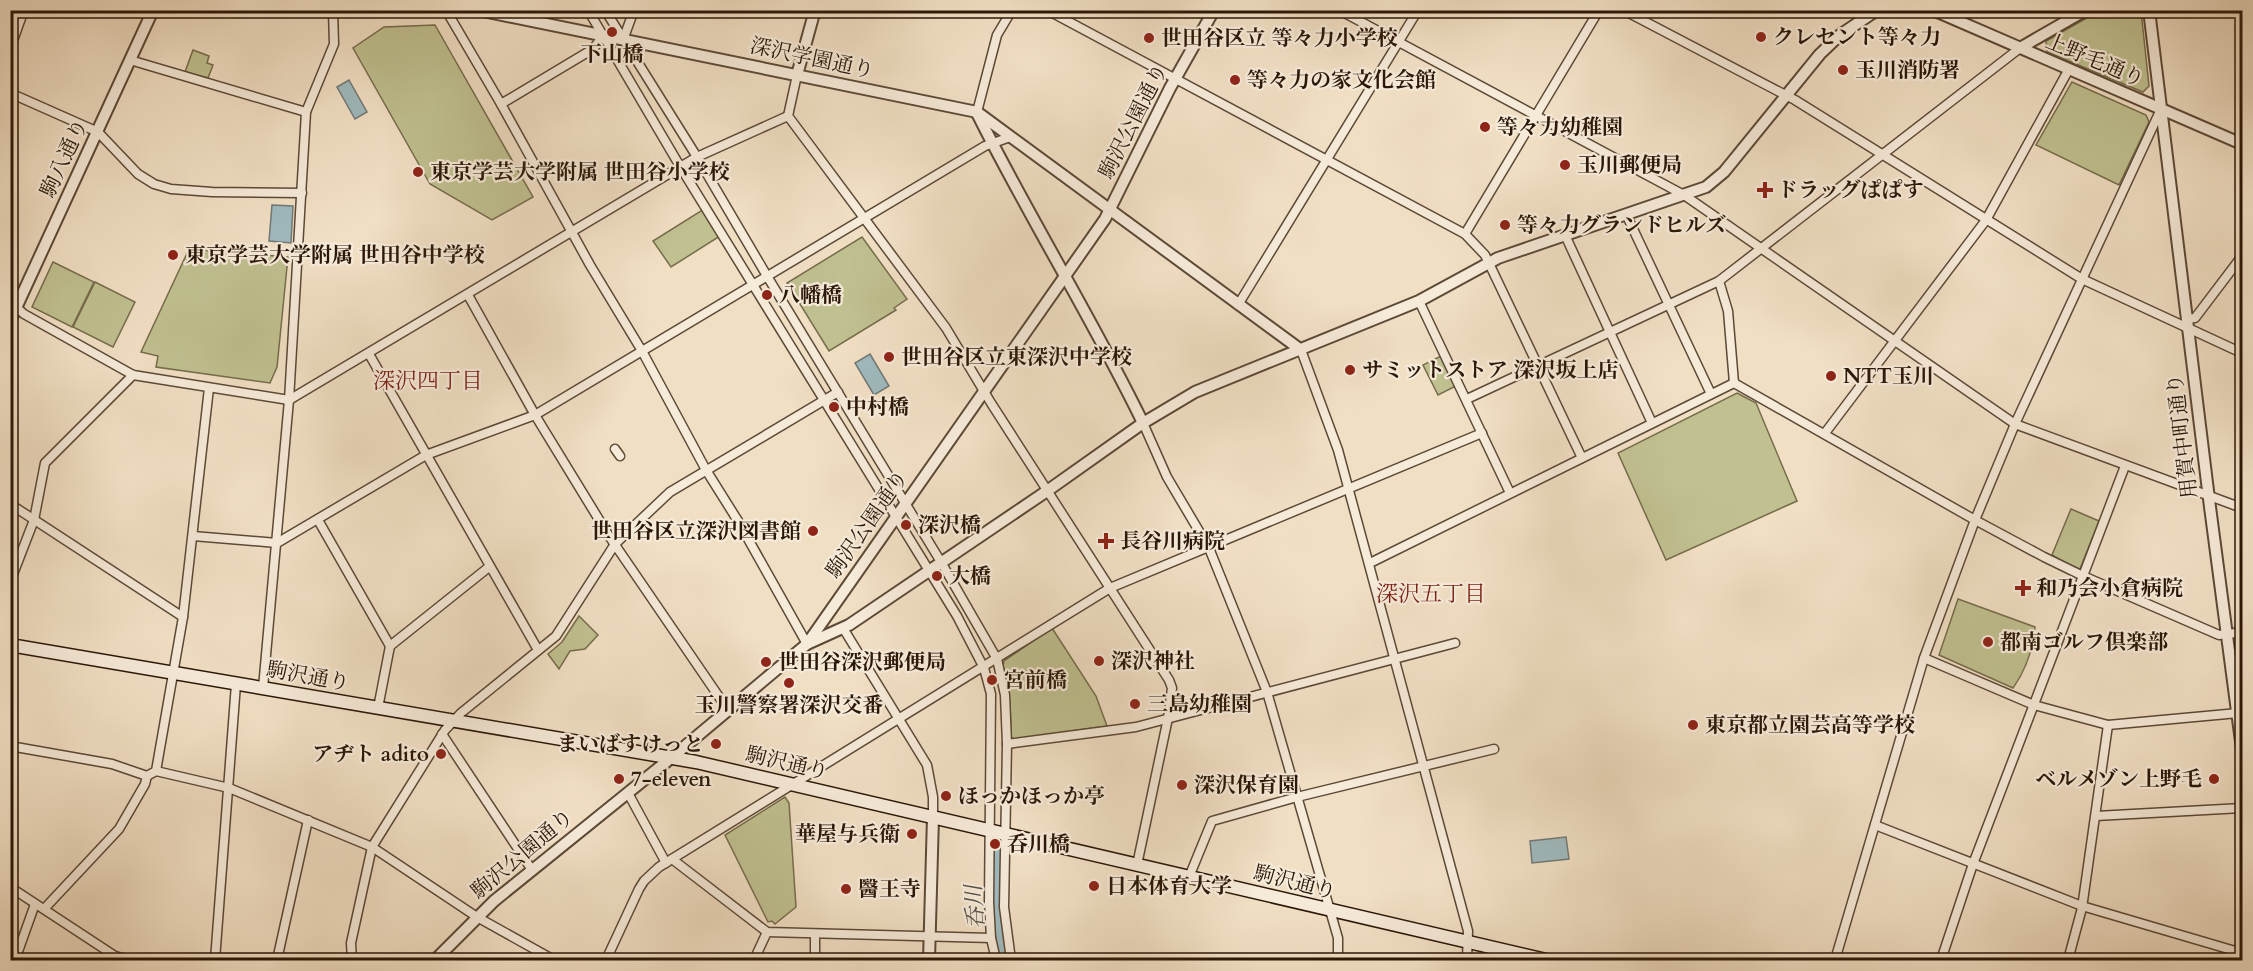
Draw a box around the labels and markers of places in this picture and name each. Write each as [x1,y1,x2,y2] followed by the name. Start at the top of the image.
[1773,23,1941,52] place label: クレセント等々力
[1161,24,1398,53] place label: 世田谷区立 等々力小学校
[605,25,619,39] marker: 下山橋
[1754,30,1768,44] marker: クレセント等々力
[1142,31,1156,45] marker: 世田谷区立 等々力小学校
[581,40,644,69] place label: 下山橋
[1855,56,1960,85] place label: 玉川消防署
[1836,63,1850,77] marker: 玉川消防署
[1247,66,1436,95] place label: 等々力の家文化会館
[1228,73,1242,87] marker: 等々力の家文化会館
[1497,113,1623,142] place label: 等々力幼稚園
[1478,120,1492,134] marker: 等々力幼稚園
[1577,151,1682,180] place label: 玉川郵便局
[430,158,730,187] place label: 東京学芸大学附属 世田谷小学校
[1558,158,1572,172] marker: 玉川郵便局
[411,165,425,179] marker: 東京学芸大学附属 世田谷小学校
[1777,176,1924,205] place label: ドラッグぱぱす
[1758,183,1772,197] marker: ドラッグぱぱす
[1517,211,1726,240] place label: 等々力グランドヒルズ
[1498,218,1512,232] marker: 等々力グランドヒルズ
[185,241,485,270] place label: 東京学芸大学附属 世田谷中学校
[166,248,180,262] marker: 東京学芸大学附属 世田谷中学校
[779,281,842,310] place label: 八幡橋
[760,288,774,302] marker: 八幡橋
[901,343,1132,372] place label: 世田谷区立東深沢中学校
[882,350,896,364] marker: 世田谷区立東深沢中学校
[1362,356,1618,385] place label: サミットストア 深沢坂上店
[1843,362,1934,391] place label: NTT玉川
[1343,363,1357,377] marker: サミットストア 深沢坂上店
[1824,369,1838,383] marker: NTT玉川
[846,393,909,422] place label: 中村橋
[827,400,841,414] marker: 中村橋
[918,511,981,540] place label: 深沢橋
[591,517,801,546] place label: 世田谷区立深沢図書館
[899,518,913,532] marker: 深沢橋
[806,524,820,538] marker: 世田谷区立深沢図書館
[1120,527,1225,556] place label: 長谷川病院
[1097,532,1115,550] marker: 長谷川病院
[949,562,991,591] place label: 大橋
[930,569,944,583] marker: 大橋
[2036,574,2183,603] place label: 和乃会小倉病院
[2014,579,2032,597] marker: 和乃会小倉病院
[2000,628,2168,657] place label: 都南ゴルフ倶楽部
[1981,635,1995,649] marker: 都南ゴルフ倶楽部
[1111,647,1195,676] place label: 深沢神社
[778,648,946,677] place label: 世田谷深沢郵便局
[1092,654,1106,668] marker: 深沢神社
[759,655,773,669] marker: 世田谷深沢郵便局
[1004,666,1067,695] place label: 宮前橋
[985,673,999,687] marker: 宮前橋
[782,676,796,690] marker: 玉川警察署深沢交番
[1147,690,1252,719] place label: 三島幼稚園
[695,691,884,720] place label: 玉川警察署深沢交番
[1128,697,1142,711] marker: 三島幼稚園
[1705,711,1915,740] place label: 東京都立園芸高等学校
[1686,718,1700,732] marker: 東京都立園芸高等学校
[557,730,704,759] place label: まいばすけっと
[709,737,723,751] marker: まいばすけっと
[312,740,429,769] place label: アヂト adito
[434,747,448,761] marker: アヂト adito
[631,765,712,794] place label: 7-eleven
[2035,765,2202,794] place label: ベルメゾン上野毛
[1194,771,1299,800] place label: 深沢保育園
[612,772,626,786] marker: 7-eleven
[2207,772,2221,786] marker: ベルメゾン上野毛
[1175,778,1189,792] marker: 深沢保育園
[958,782,1105,811] place label: ほっかほっか亭
[939,789,953,803] marker: ほっかほっか亭
[795,820,900,849] place label: 華屋与兵衛
[905,827,919,841] marker: 華屋与兵衛
[1007,830,1070,859] place label: 呑川橋
[988,837,1002,851] marker: 呑川橋
[1106,872,1232,901] place label: 日本体育大学
[858,875,921,904] place label: 醫王寺
[1087,879,1101,893] marker: 日本体育大学
[839,882,853,896] marker: 醫王寺

